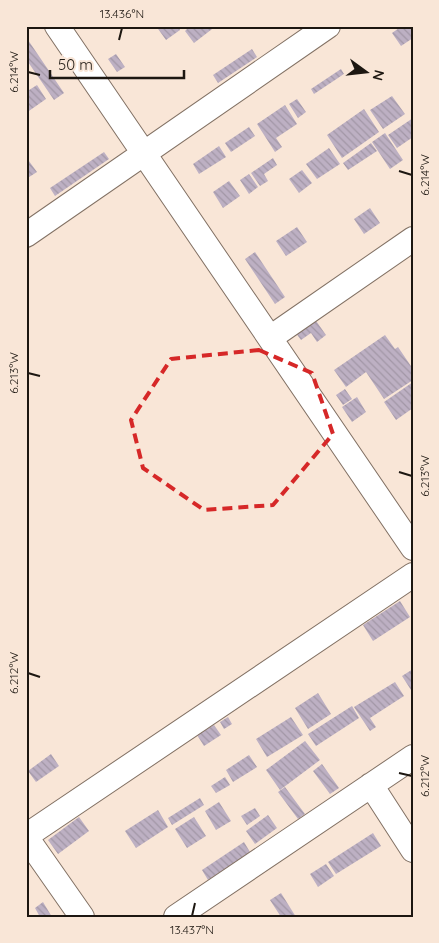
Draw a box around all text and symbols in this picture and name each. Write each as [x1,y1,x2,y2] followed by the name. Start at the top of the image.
[100,6,144,21] text: 13.436°N
[50,48,184,80] scale bar
[342,48,392,98] north arrow
[6,51,21,93] text: 6.214°W
[58,55,93,74] text: 50 m
[369,68,389,83] text: N
[417,154,432,196] text: 6.214°W
[6,352,21,394] text: 6.213°W
[417,455,432,497] text: 6.213°W
[6,652,21,694] text: 6.212°W
[417,755,432,797] text: 6.212°W
[170,922,214,937] text: 13.437°N

